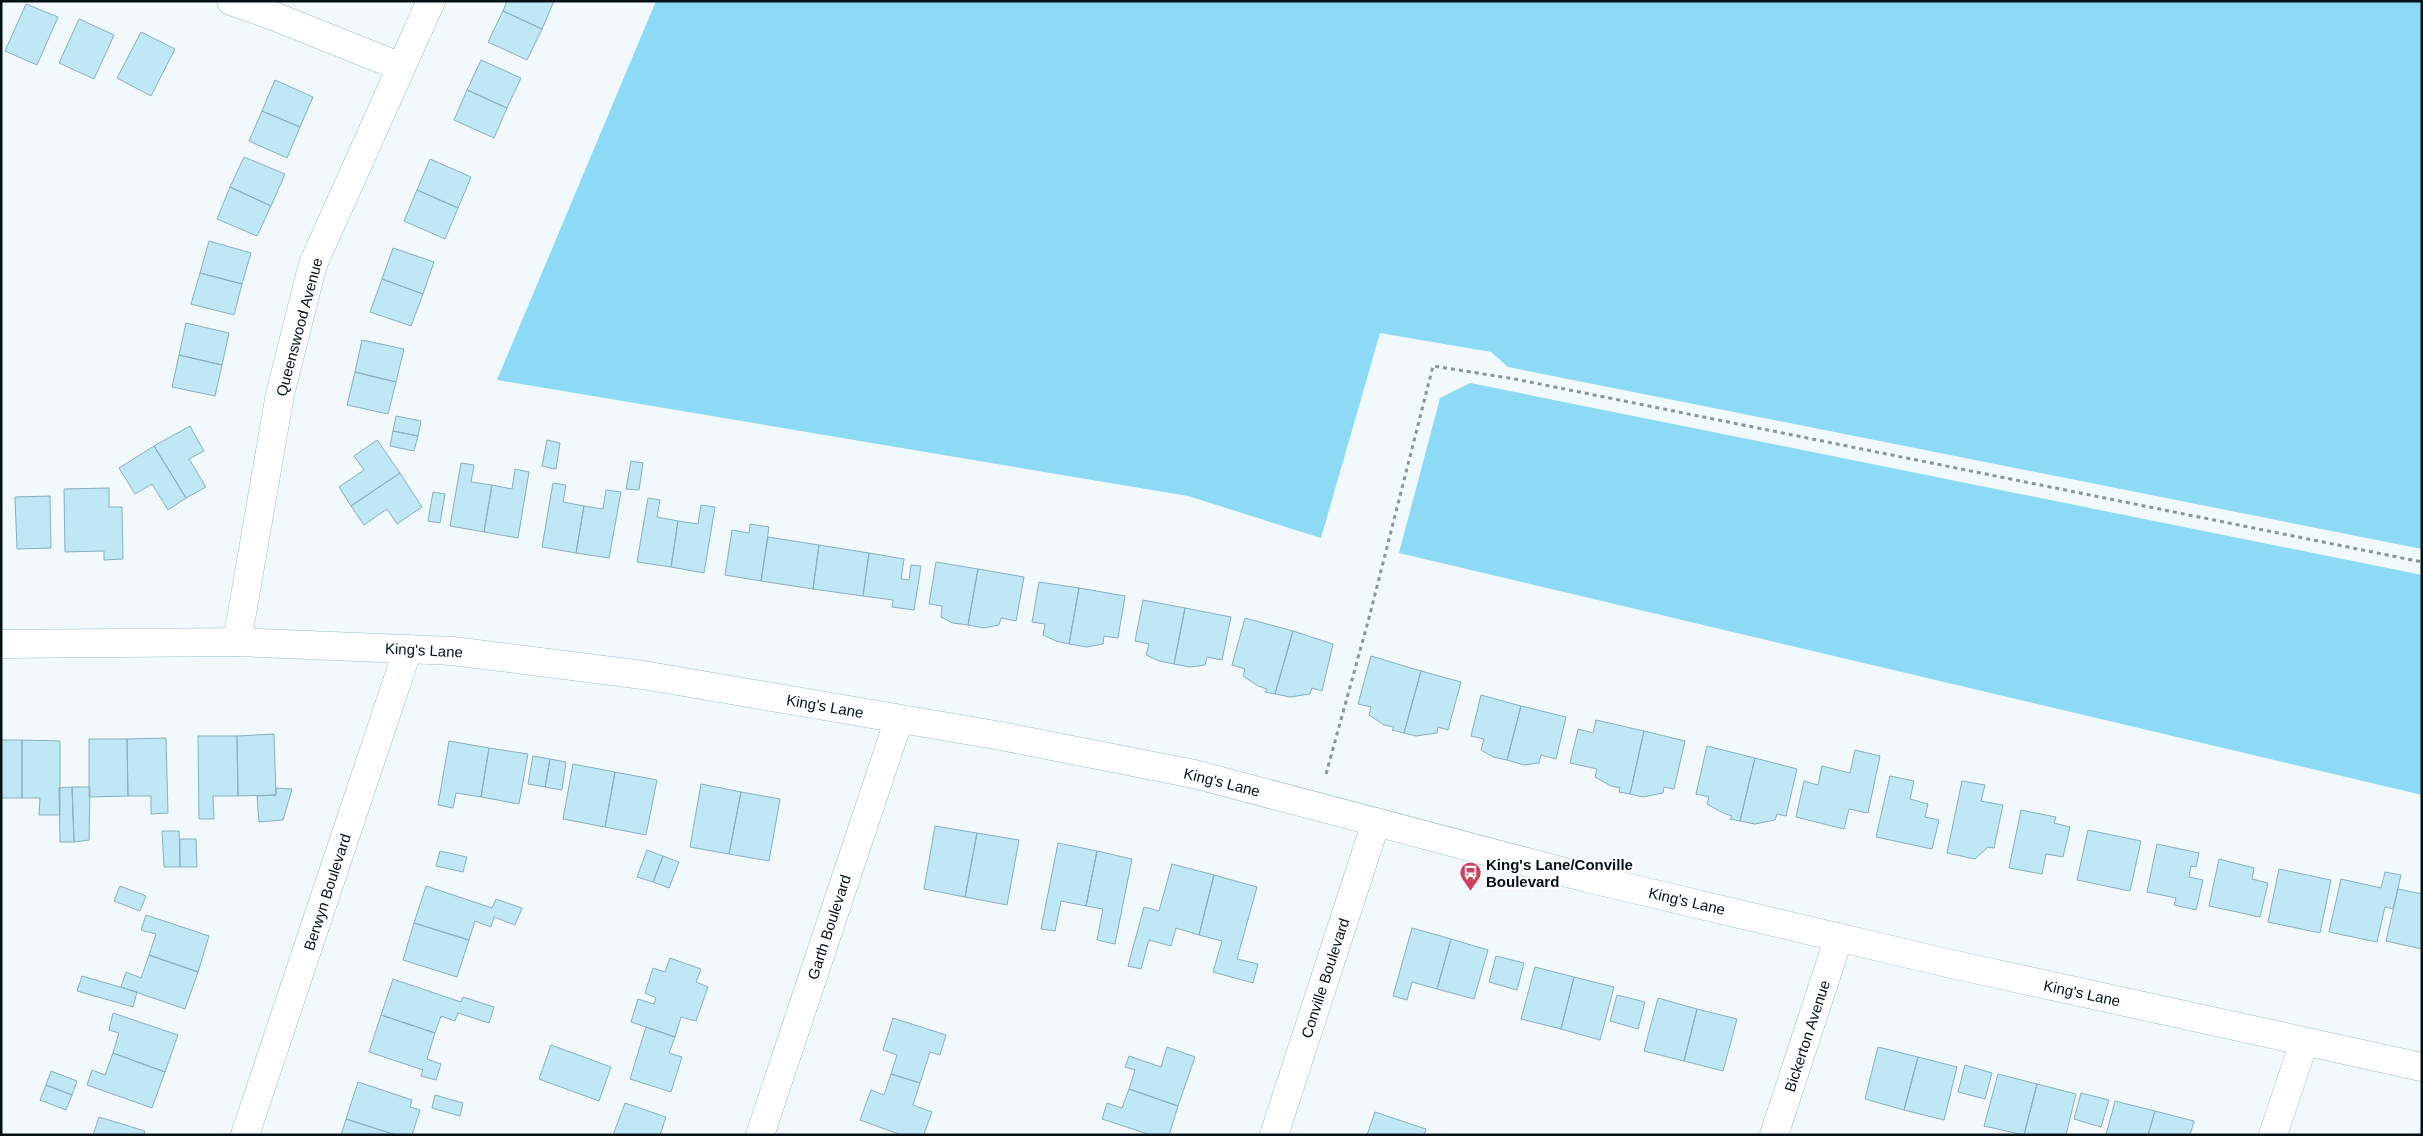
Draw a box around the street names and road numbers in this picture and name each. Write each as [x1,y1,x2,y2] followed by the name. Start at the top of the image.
[272,256,326,398] street label: Queenswood Avenue
[385,639,463,661] street label: King's Lane
[785,691,865,721] street label: King's Lane
[1182,764,1262,800] street label: King's Lane
[300,831,354,953] street label: Berwyn Boulevard
[804,872,854,982] street label: Garth Boulevard
[1647,884,1727,918] street label: King's Lane
[1298,916,1352,1040] street label: Conville Boulevard
[2042,977,2122,1009] street label: King's Lane
[1781,978,1833,1094] street label: Bickerton Avenue

